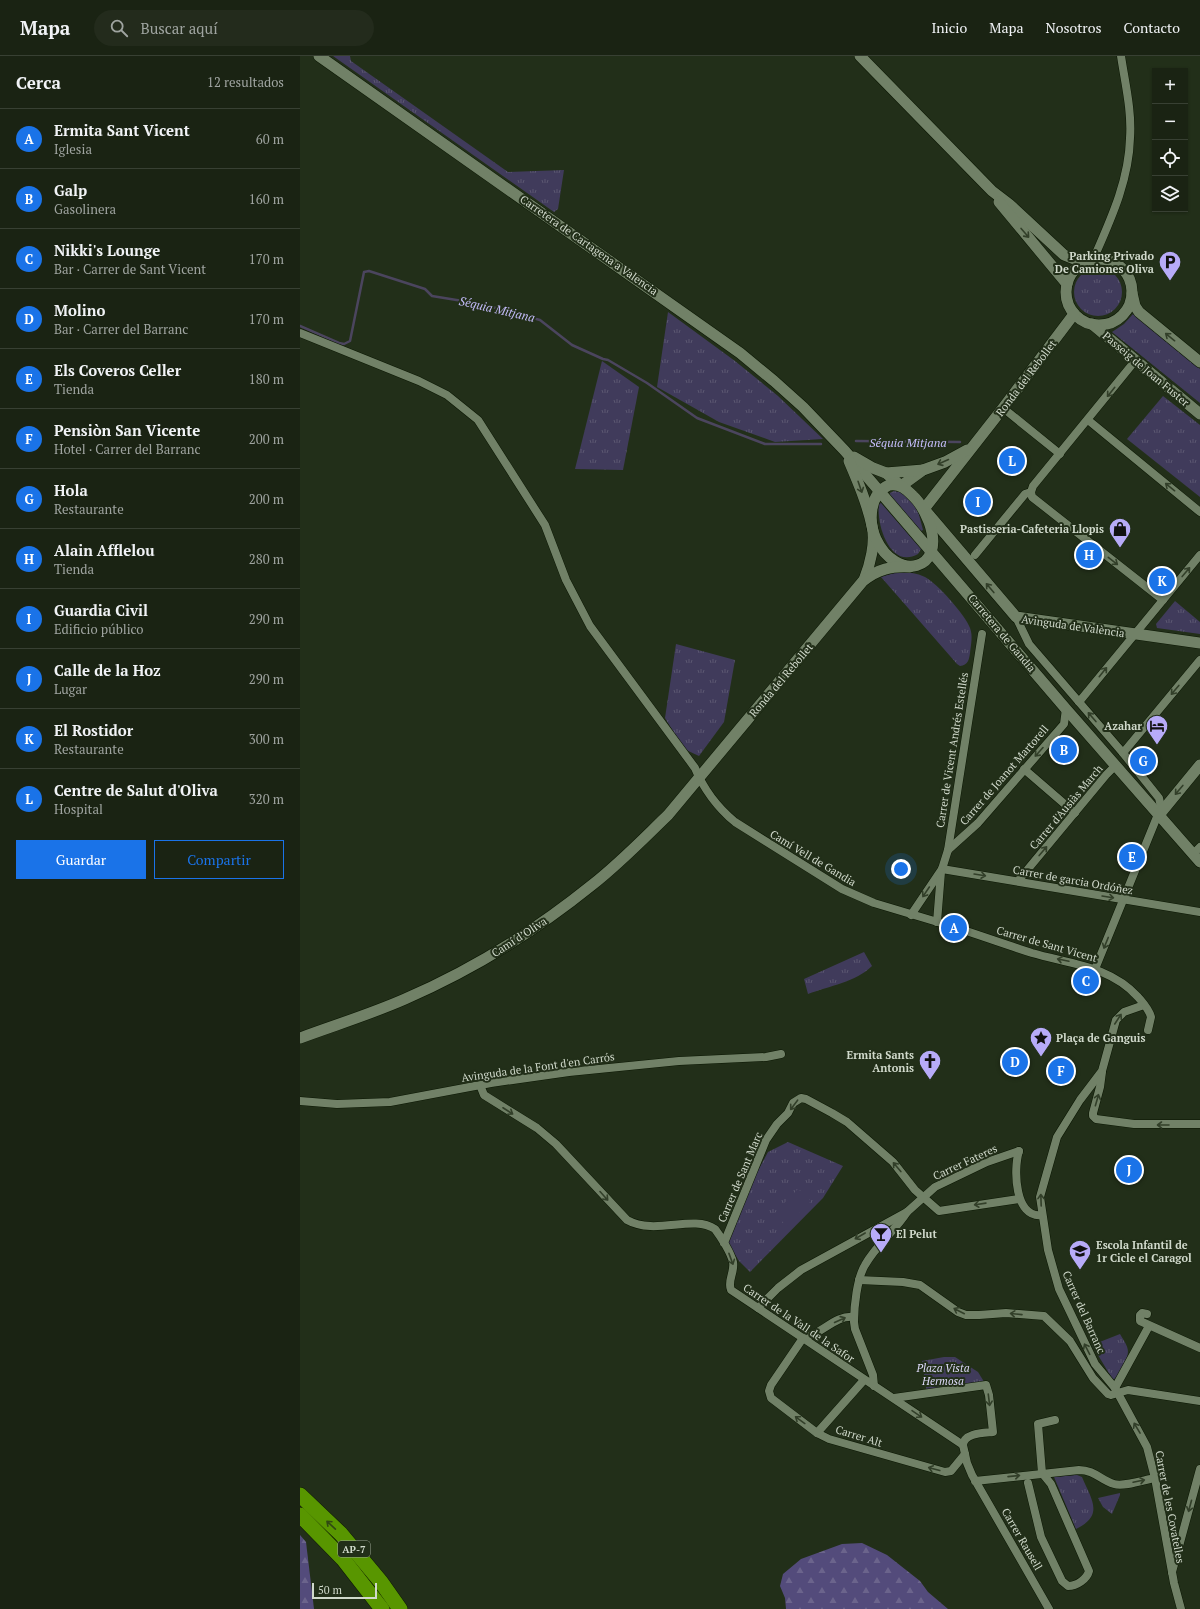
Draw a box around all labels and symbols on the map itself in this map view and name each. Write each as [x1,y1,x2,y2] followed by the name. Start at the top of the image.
[517,192,661,298] street label: Carretera de Cartagena a Valencia
[1020,227,1029,238] one-way arrow
[1055,249,1154,276] place label: Parking Privado De Camiones Oliva
[1157,249,1183,282] parking icon: Parking Privado De Camiones Oliva
[458,293,536,325] water label: Séquia Mitjana
[1100,329,1193,410] street label: Passeig de Joan Fuster
[1164,333,1175,342] one-way arrow
[993,337,1059,419] street label: Ronda del Rebollet
[1107,386,1116,397] one-way arrow
[869,435,947,450] water label: Séquia Mitjana
[999,446,1025,476] pin: L
[938,459,950,467] one-way arrow
[856,481,864,493] one-way arrow
[1164,483,1175,492] one-way arrow
[965,487,991,517] pin: I
[1107,516,1133,549] shop icon: Pastisseria-Cafeteria Llopis
[960,522,1104,536] place label: Pastisseria-Cafeteria Llopis
[1076,540,1102,570] pin: H
[1108,557,1119,565] one-way arrow
[1149,566,1175,596] pin: K
[1182,566,1191,577] one-way arrow
[986,582,995,593] one-way arrow
[965,591,1039,675] street label: Carretera de Gandia
[1020,612,1126,640] street label: Avinguda de València
[746,640,816,720] street label: Ronda del Rebollet
[1099,667,1108,677] one-way arrow
[933,671,971,829] street label: Carrer de Vicent Andrés Estellés
[1171,685,1180,695] one-way arrow
[1087,712,1096,722] one-way arrow
[1144,713,1170,746] hotel icon: Azahar
[1104,719,1142,733] place label: Azahar
[957,722,1051,828] street label: Carrer de Joanot Martorell
[1051,735,1077,765] pin: B
[1130,746,1156,776] pin: G
[1034,747,1043,758] one-way arrow
[1026,761,1106,852] street label: Carrer d'Ausiàs March
[1175,785,1184,795] one-way arrow
[767,827,859,889] street label: Camí Vell de Gandia
[1119,842,1145,872] pin: E
[1038,846,1047,857] one-way arrow
[891,859,911,879] your location
[1012,863,1134,897] street label: Carrer de garcia Ordóñez
[973,871,986,879] one-way arrow
[922,886,930,898] one-way arrow
[1101,893,1114,901] one-way arrow
[941,913,967,943] pin: A
[489,914,550,960] street label: Camí d’Oliva
[995,923,1099,965] street label: Carrer de Sant Vicent
[1102,937,1109,949] one-way arrow
[1057,956,1070,964] one-way arrow
[1073,966,1099,996] pin: C
[1114,1014,1122,1025] one-way arrow
[1028,1025,1054,1058] place icon: Plaça de Ganguis
[1056,1031,1145,1045] place label: Plaça de Ganguis
[1002,1047,1028,1077] pin: D
[847,1048,914,1075] place label: Ermita Sants Antonis
[917,1048,943,1081] church icon: Ermita Sants Antonis
[460,1049,616,1085] street label: Avinguda de la Font d'en Carrós
[1048,1056,1074,1086] pin: F
[1094,1093,1101,1106] one-way arrow
[790,1099,798,1110] one-way arrow
[502,1107,514,1115] one-way arrow
[1157,1121,1170,1129] one-way arrow
[715,1130,765,1224] street label: Carrer de Sant Marc
[931,1141,1000,1183] street label: Carrer Fateres
[1116,1155,1142,1185] pin: J
[893,1162,902,1172] one-way arrow
[599,1191,609,1201] one-way arrow
[1037,1194,1045,1207] one-way arrow
[974,1200,987,1208] one-way arrow
[868,1221,894,1254] bar icon: El Pelut
[896,1227,937,1241] place label: El Pelut
[854,1233,866,1241] one-way arrow
[1067,1238,1093,1271] school or university icon: Escola Infantil de 1r Cicle el Caragol
[1096,1238,1192,1265] place label: Escola Infantil de 1r Cicle el Caragol
[727,1252,735,1264] one-way arrow
[1059,1268,1109,1356] street label: Carrer del Barranc
[740,1280,858,1366] street label: Carrer de la Vall de la Safor
[953,1307,965,1315] one-way arrow
[1010,1310,1023,1318] one-way arrow
[834,1315,846,1323] one-way arrow
[1083,1344,1090,1356] one-way arrow
[915,1361,970,1388] park label: Plaza Vista Hermosa
[986,1393,993,1406] one-way arrow
[911,1410,922,1418] one-way arrow
[795,1416,806,1425] one-way arrow
[834,1422,884,1450] street label: Carrer Alt
[1133,1423,1141,1434] one-way arrow
[1152,1449,1188,1565] street label: Carrer de les Covatelles
[928,1465,941,1472] one-way arrow
[1007,1473,1020,1480] one-way arrow
[1133,1476,1146,1484] one-way arrow
[1186,1500,1193,1513] one-way arrow
[999,1505,1045,1573] street label: Carrer Rausell
[326,1520,336,1530] one-way arrow
[338,1541,370,1557] road number: AP-7
[312,1581,377,1600] scale bar

